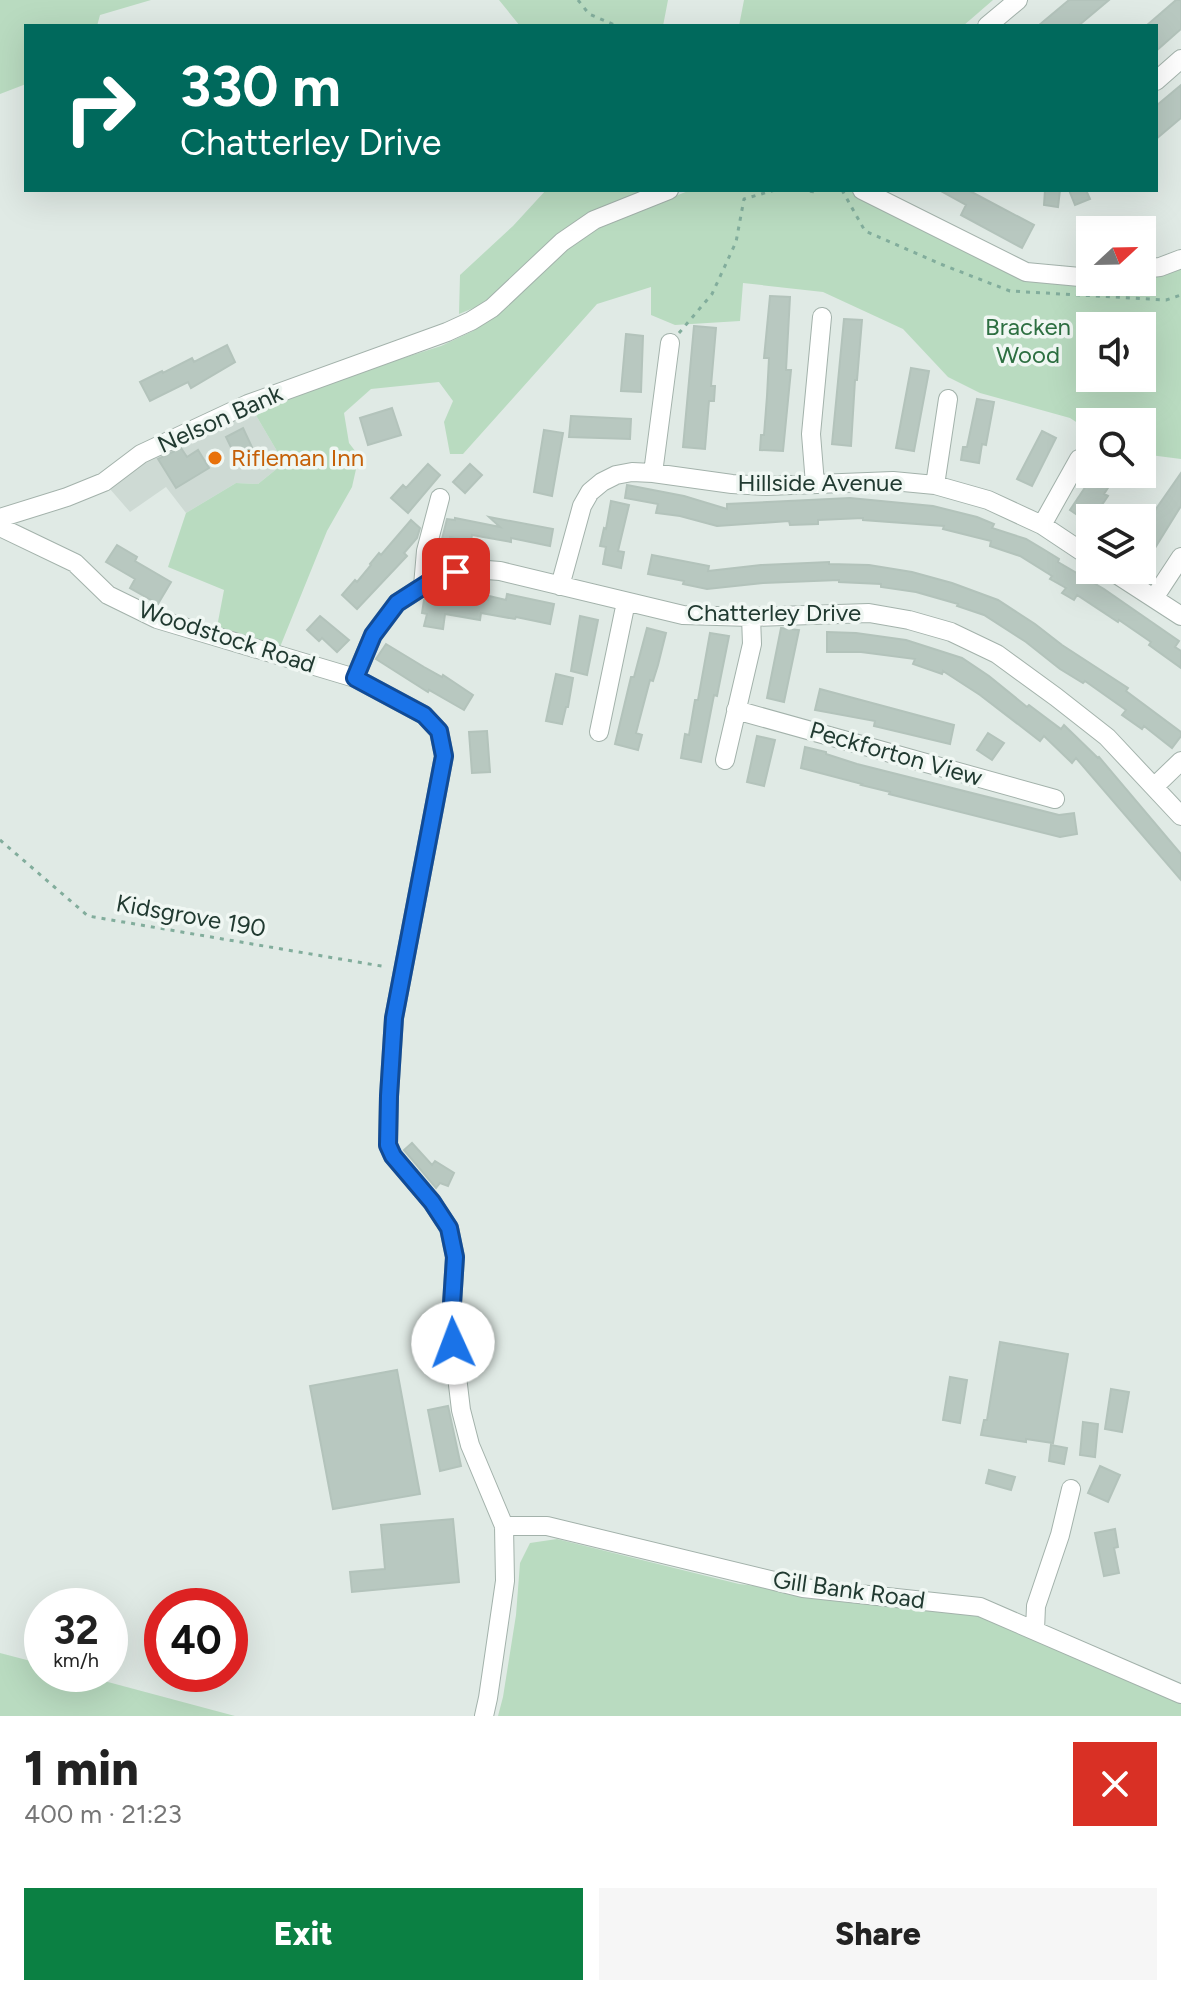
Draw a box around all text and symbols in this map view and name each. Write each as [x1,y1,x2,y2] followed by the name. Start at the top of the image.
[180,53,341,120] text: 330 m
[48,56,152,160] icon: right
[180,121,442,164] text: Chatterley Drive
[1076,216,1156,296] north arrow
[1076,216,1156,584] map controls
[985,312,1071,369] park label: Bracken Wood
[1076,312,1156,392] button: sound
[153,378,287,459] street label: Nelson Bank
[1076,408,1156,488] button: search
[231,443,364,472] place label: Rifleman Inn
[206,449,224,467] marker: Rifleman Inn
[737,468,903,497] street label: Hillside Avenue
[1076,504,1156,584] button: layers
[422,538,490,606] pin
[434,550,478,594] icon: arrive
[135,594,319,679] street label: Woodstock Road
[687,598,861,627] street label: Chatterley Drive
[806,715,986,792] street label: Peckforton View
[114,888,268,943] street label: Kidsgrove 190
[411,1301,495,1385] position arrow
[771,1564,927,1615] street label: Gill Bank Road
[144,1588,248,1692] speed limit sign: 40
[53,1606,99,1654] text: 32
[53,1648,99,1672] text: km/h
[24,1739,139,1797] text: 1 min
[1073,1742,1157,1826] button: close
[24,1798,182,1830] text: 400 m · 21:23
[24,1888,583,1980] button: Exit
[599,1888,1157,1980] button: Share

